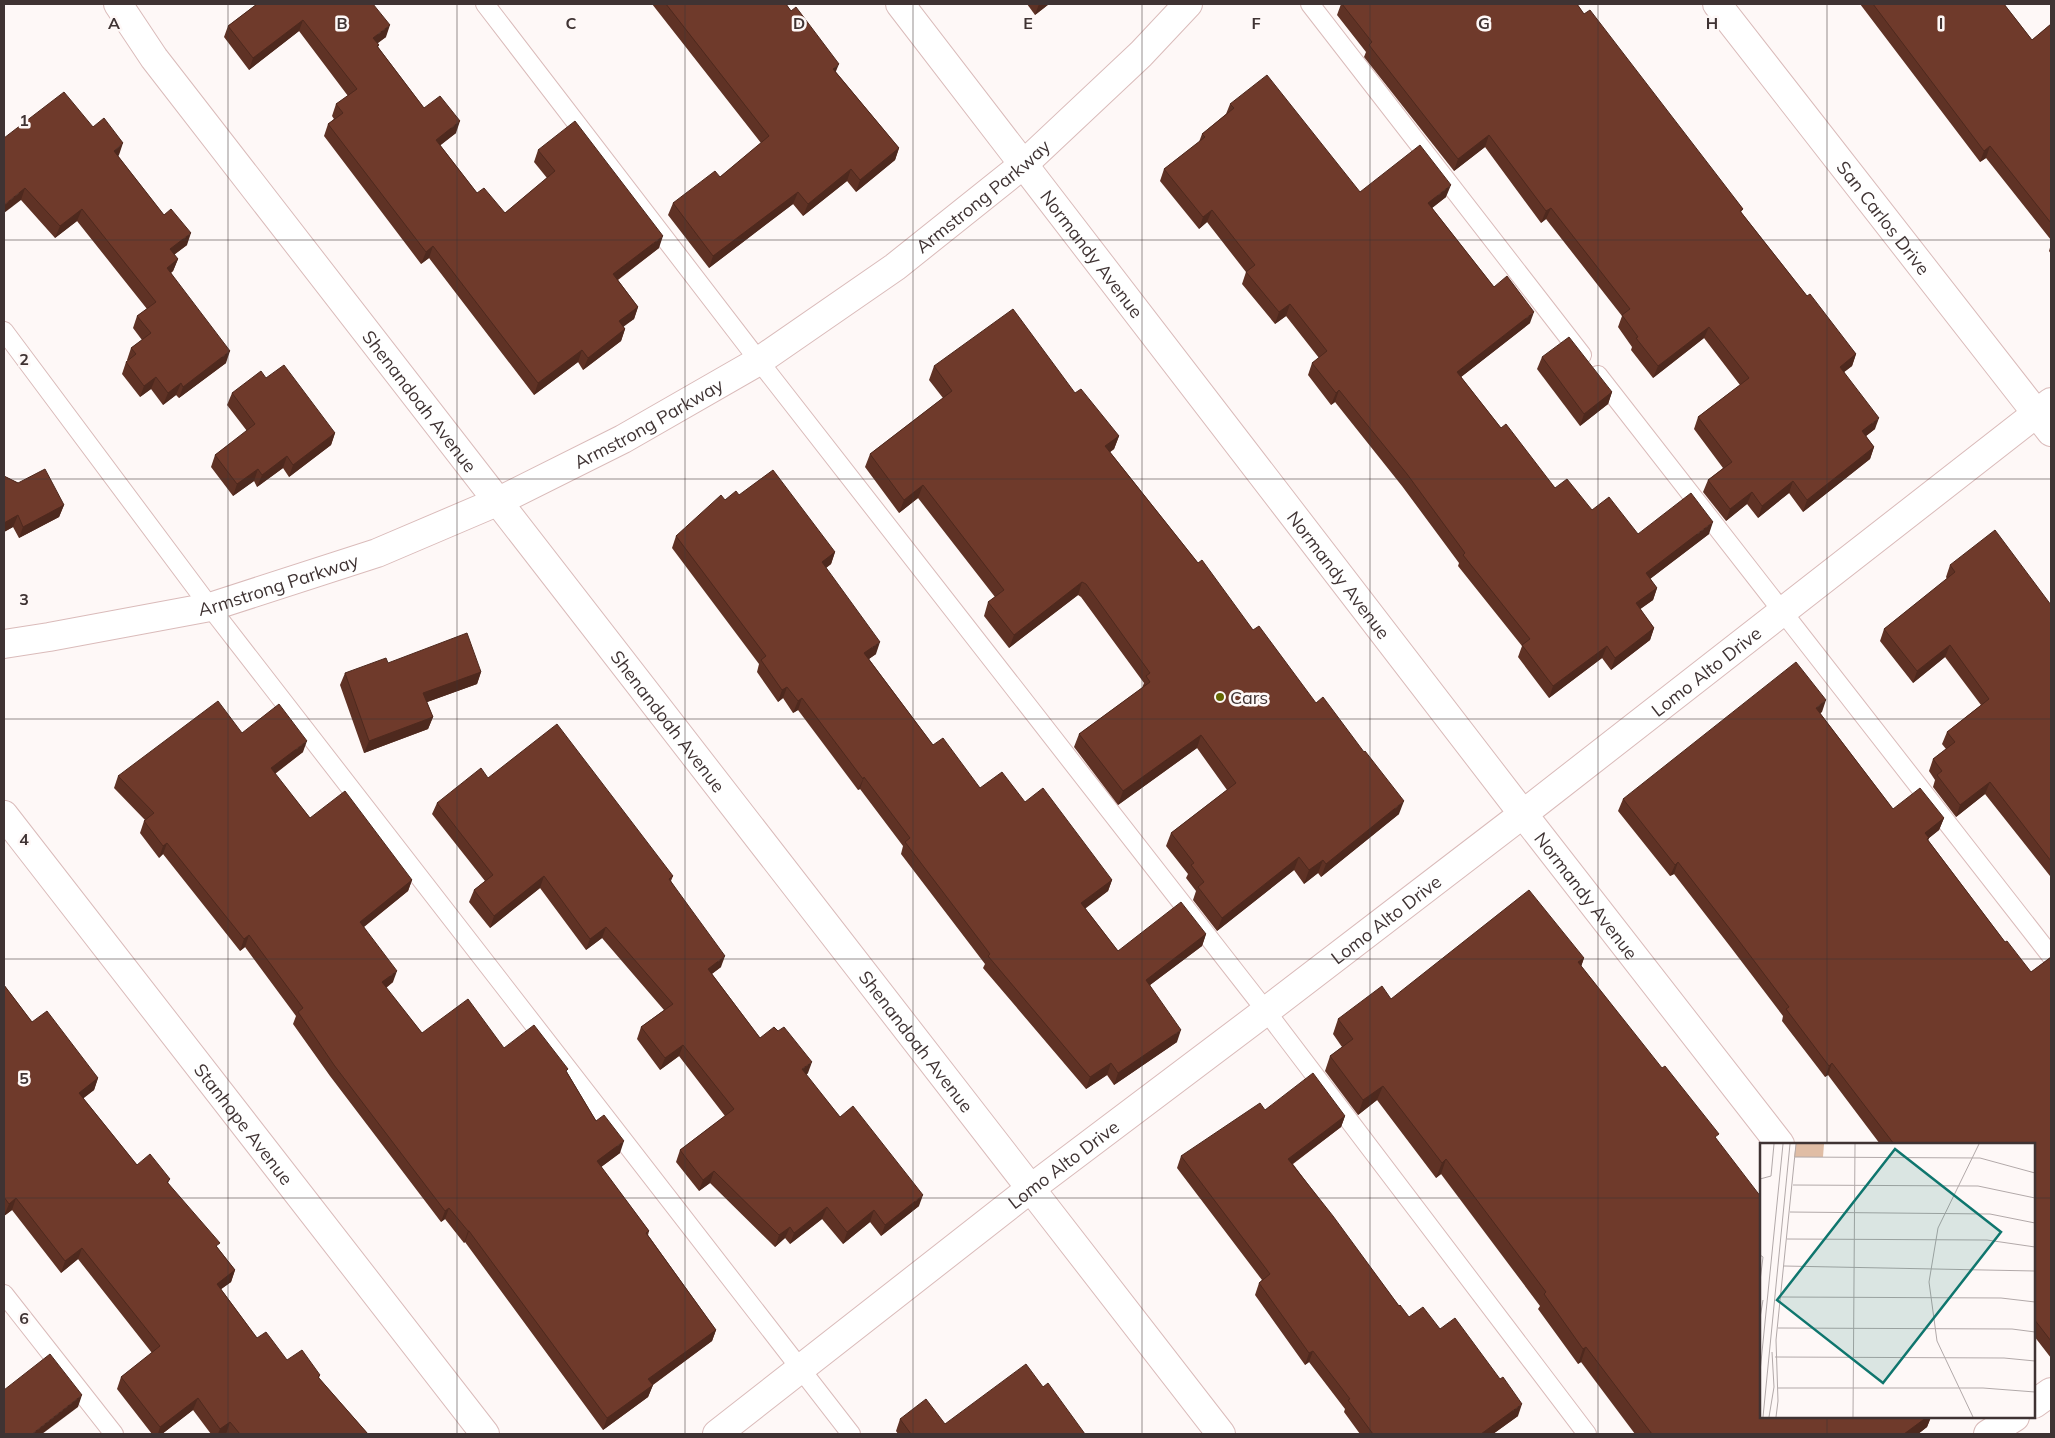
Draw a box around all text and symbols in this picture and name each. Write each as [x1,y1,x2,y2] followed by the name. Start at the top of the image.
[108,13,120,33] text: A
[336,13,348,33] text: B
[566,13,577,33] text: C
[793,13,805,33] text: D
[1023,13,1033,33] text: E
[1251,13,1261,33] text: F
[1478,13,1490,33] text: G
[1706,13,1718,33] text: H
[1939,13,1943,33] text: I
[19,110,29,130] text: 1
[911,134,1055,258] street label: Armstrong Parkway
[1832,156,1935,279] street label: San Carlos Drive
[1036,185,1148,322] street label: Normandy Avenue
[358,325,482,477] street label: Shenandoah Avenue
[19,349,29,369] text: 2
[570,372,727,473] street label: Armstrong Parkway
[1283,506,1395,643] street label: Normandy Avenue
[196,548,362,620] street label: Armstrong Parkway
[19,589,29,609] text: 3
[1646,621,1766,721] street label: Lomo Alto Drive
[606,646,730,797] street label: Shenandoah Avenue
[1230,686,1268,709] place label: Cars
[1214,691,1226,703] marker: Cars
[1530,827,1643,964] street label: Normandy Avenue
[19,829,29,849] text: 4
[1326,870,1446,969] street label: Lomo Alto Drive
[854,966,979,1117] street label: Shenandoah Avenue
[189,1058,298,1189] street label: Stanhope Avenue
[19,1068,29,1088] text: 5
[1003,1115,1123,1213] street label: Lomo Alto Drive
[1760,1143,2035,1418] inset map
[19,1308,29,1328] text: 6

